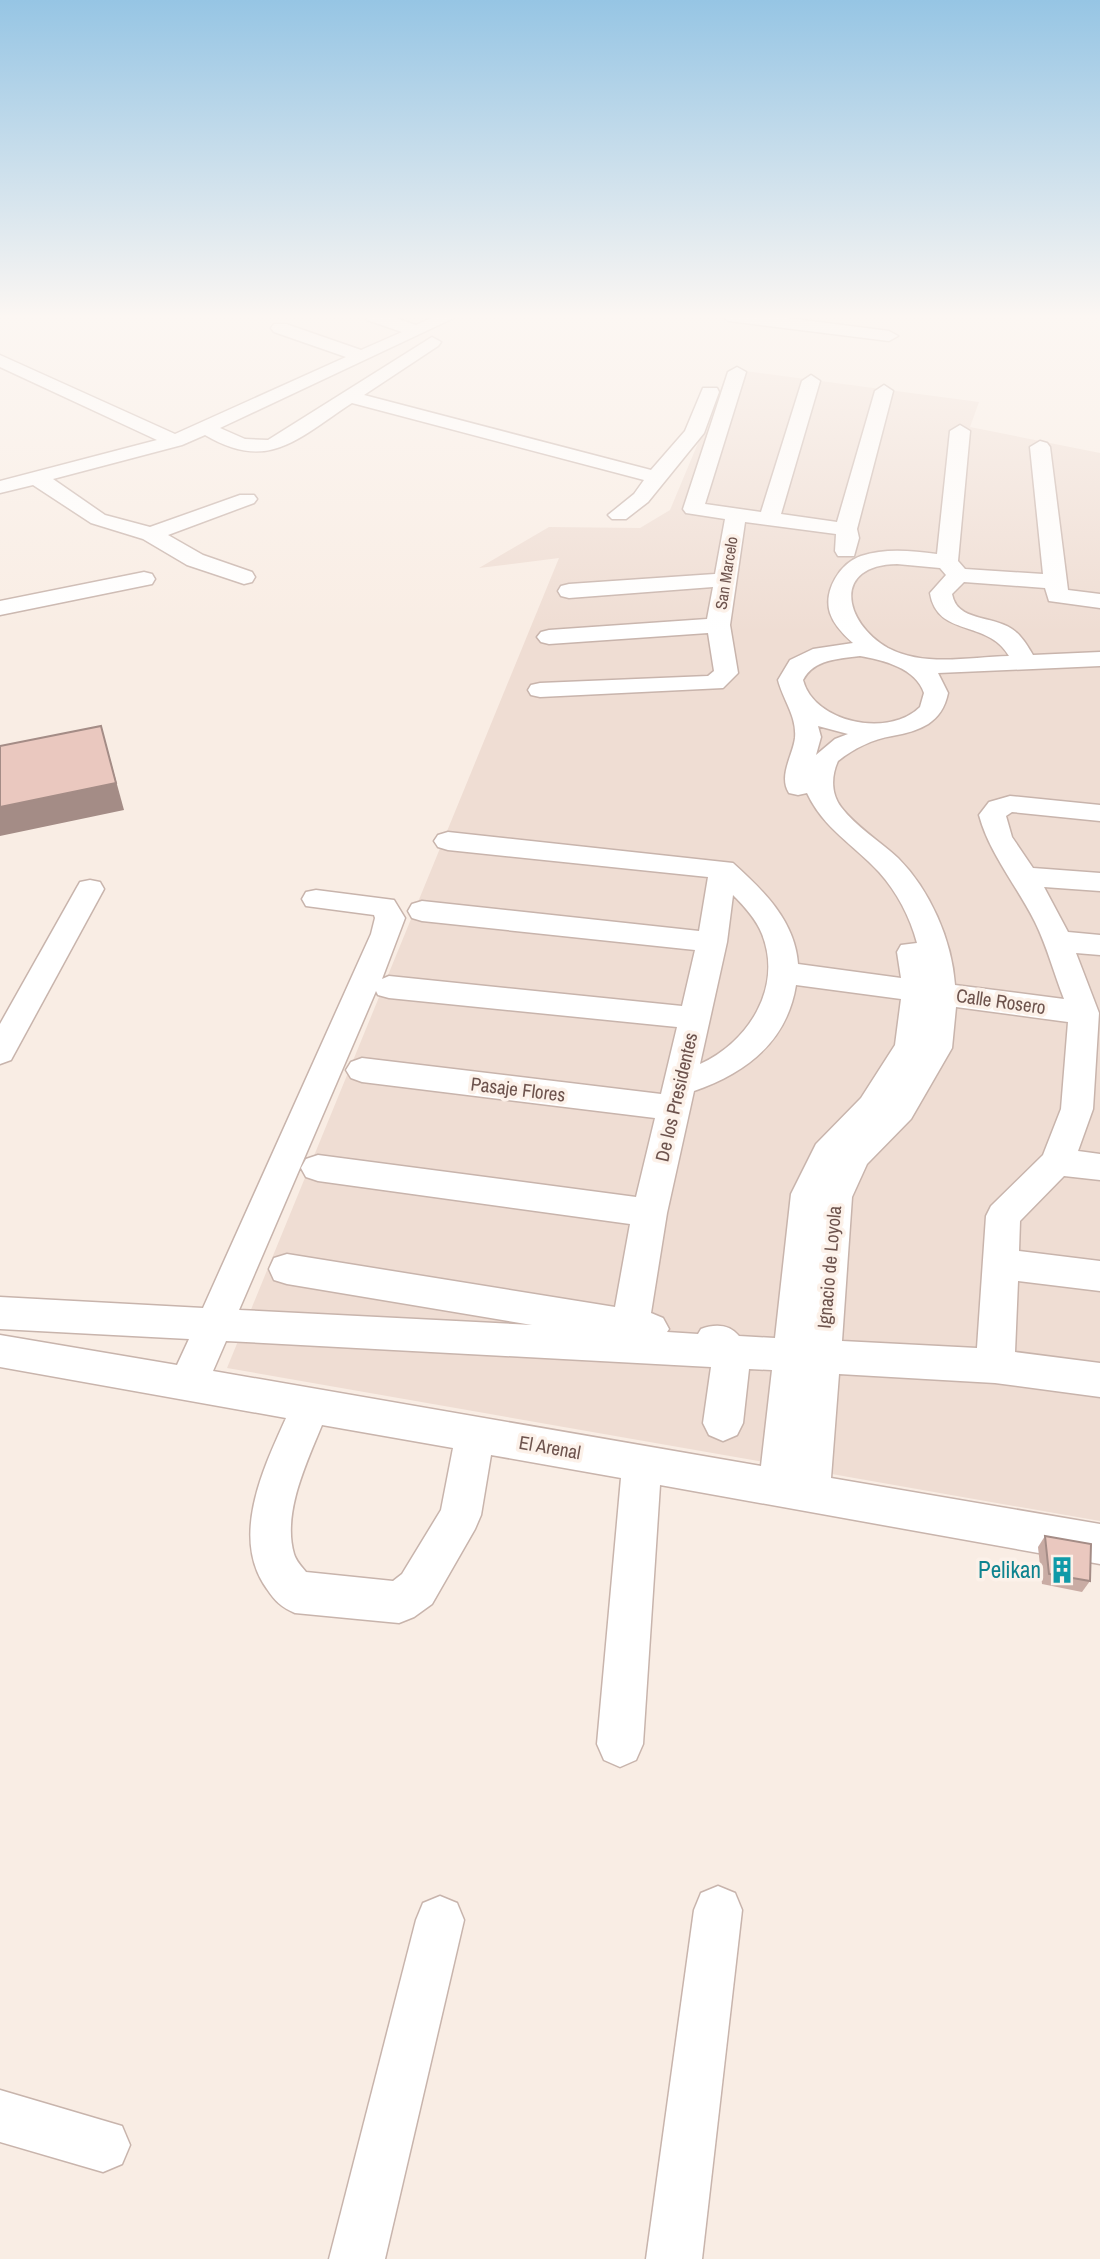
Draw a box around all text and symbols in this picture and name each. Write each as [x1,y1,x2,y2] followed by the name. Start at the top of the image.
[709,535,743,611] street label: San Marcelo
[955,982,1047,1020] street label: Calle Rosero
[649,1030,704,1164] street label: De los Presidentes
[469,1070,567,1108] street label: Pasaje Flores
[811,1204,847,1329] street label: Ignacio de Loyola
[517,1429,583,1465] street label: El Arenal
[978,1554,1041,1585] place label: Pelikan
[1047,1555,1077,1585] building icon: Pelikan

